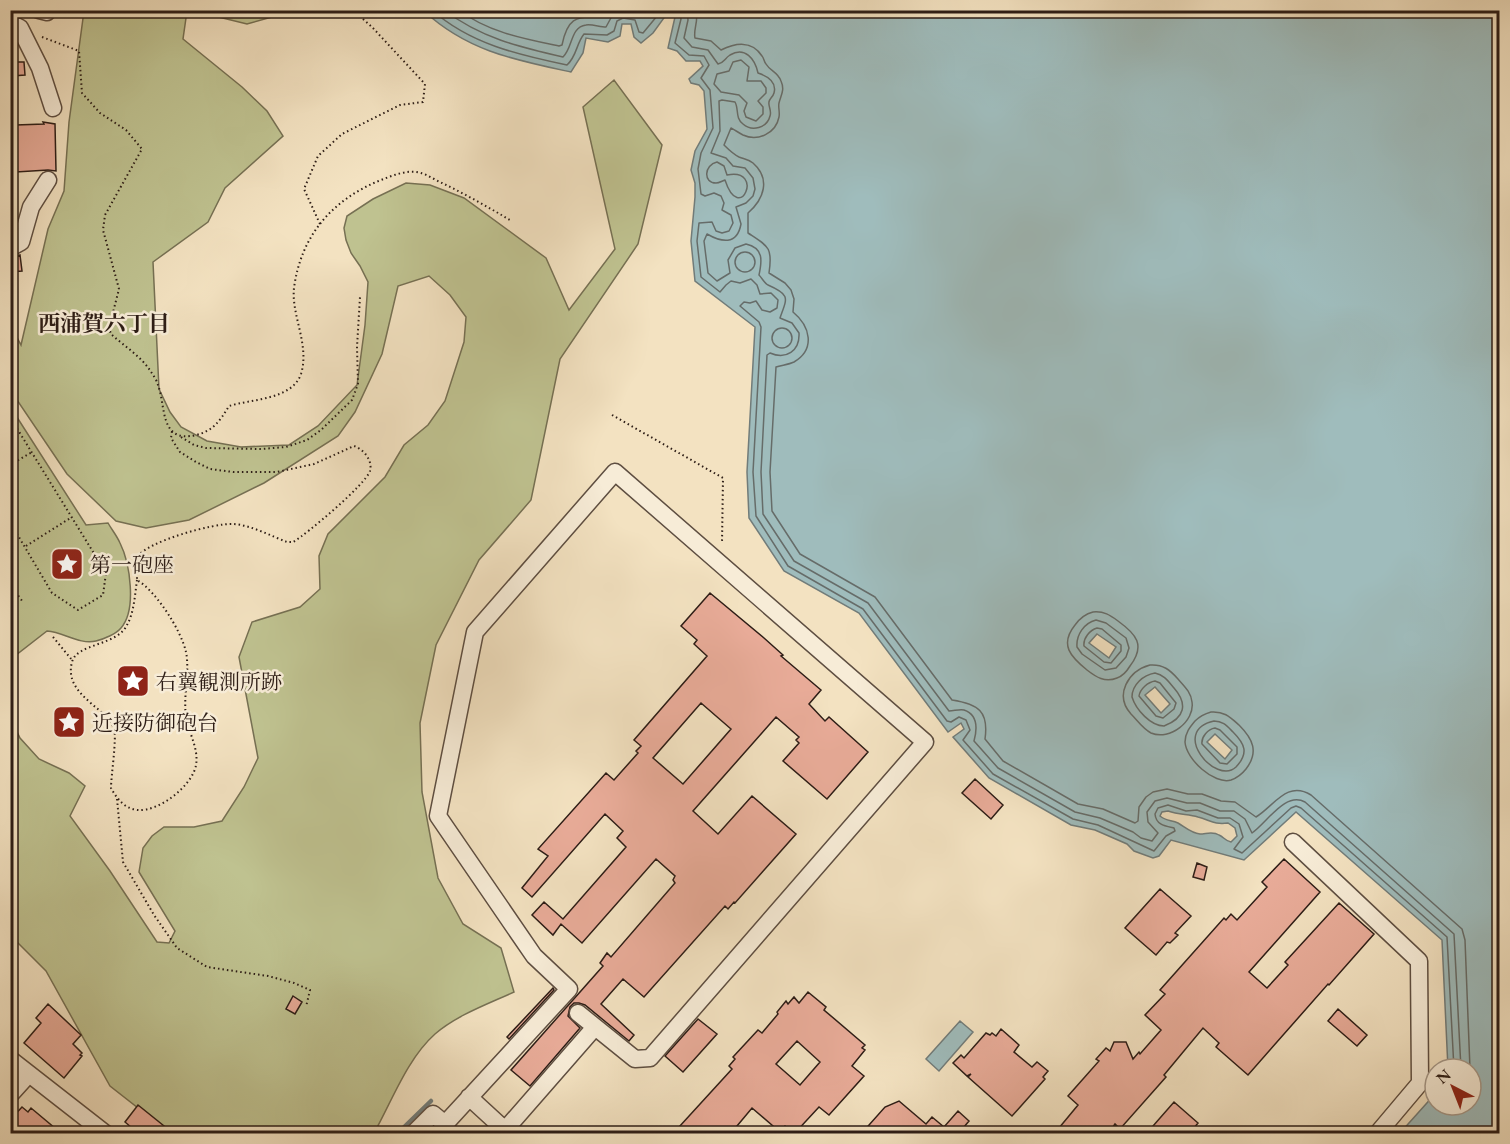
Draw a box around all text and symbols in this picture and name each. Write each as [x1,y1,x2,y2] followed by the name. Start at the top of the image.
[38,309,170,338] district label: 西浦賀六丁目
[49,546,85,582] place icon: 第一砲座
[90,551,174,578] place label: 第一砲座
[115,663,151,699] place icon: 右翼観測所跡
[156,668,282,695] place label: 右翼観測所跡
[51,704,87,740] place icon: 近接防御砲台
[92,709,218,736] place label: 近接防御砲台
[1423,1057,1483,1117] north arrow
[1431,1064,1455,1088] text: N

